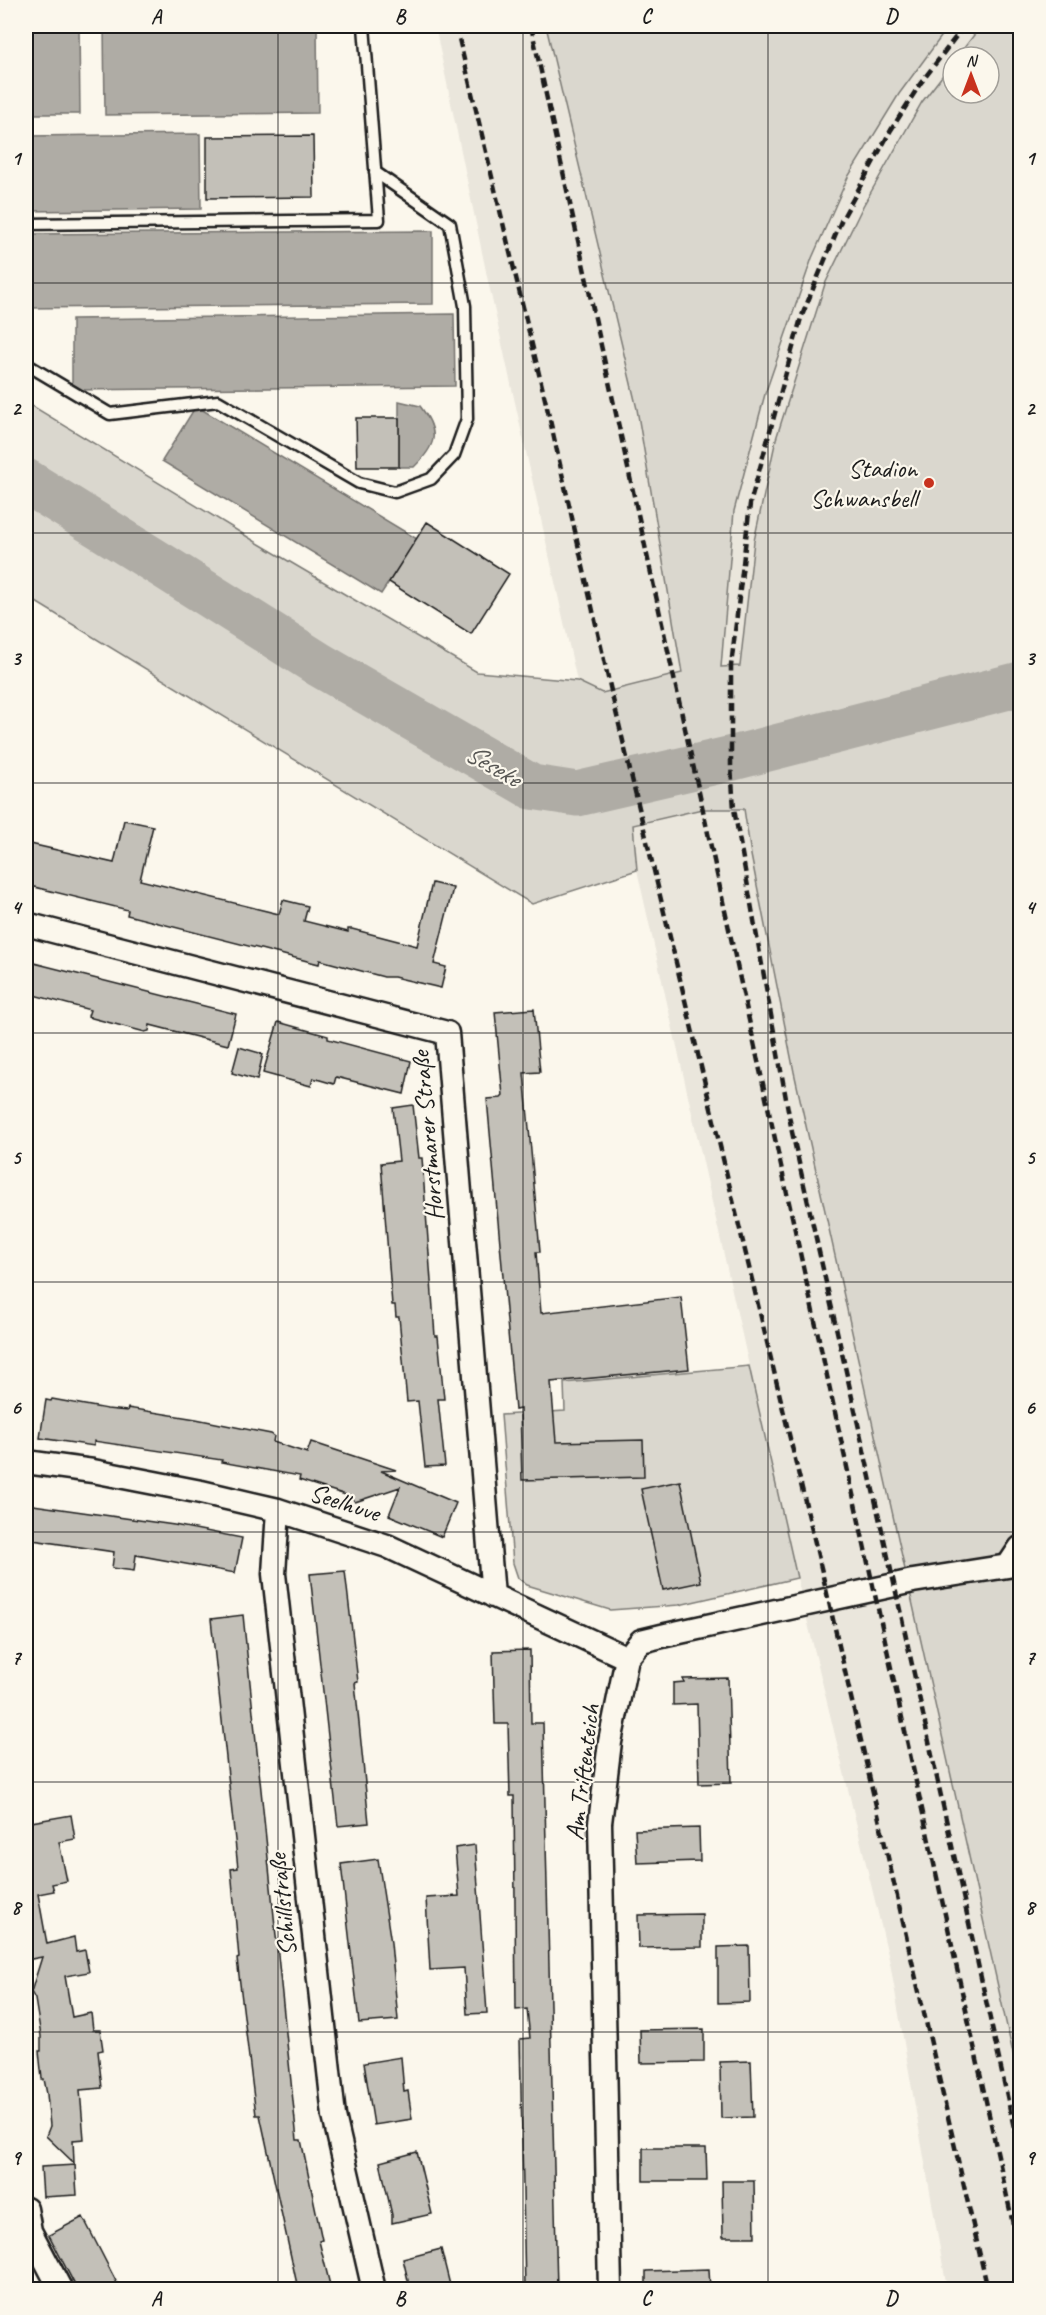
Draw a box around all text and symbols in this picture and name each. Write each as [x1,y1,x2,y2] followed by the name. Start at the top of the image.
[151,4,163,29] text: A
[395,4,407,29] text: B
[641,4,653,29] text: C
[885,4,899,29] text: D
[941,45,1001,105] north arrow
[966,51,979,71] text: N
[12,146,23,171] text: 1
[1026,146,1037,171] text: 1
[12,396,23,421] text: 2
[1026,396,1037,421] text: 2
[810,452,922,515] place label: Stadion Schwansbell
[922,476,936,490] marker: Stadion Schwansbell
[12,646,23,671] text: 3
[1026,646,1037,671] text: 3
[459,736,530,796] water label: Seseke
[12,895,24,920] text: 4
[1026,895,1038,920] text: 4
[403,1047,451,1222] street label: Horstmarer Straße
[12,1145,23,1170] text: 5
[1026,1145,1037,1170] text: 5
[11,1395,22,1420] text: 6
[1025,1395,1036,1420] text: 6
[306,1476,387,1530] street label: Seelhuve
[12,1645,23,1670] text: 7
[1026,1645,1037,1670] text: 7
[558,1701,607,1842] street label: Am Triftenteich
[260,1850,304,1958] street label: Schillstraße
[12,1895,24,1920] text: 8
[1026,1895,1038,1920] text: 8
[12,2145,23,2170] text: 9
[1026,2145,1037,2170] text: 9
[151,2286,163,2311] text: A
[395,2286,407,2311] text: B
[641,2286,653,2311] text: C
[885,2286,899,2311] text: D

